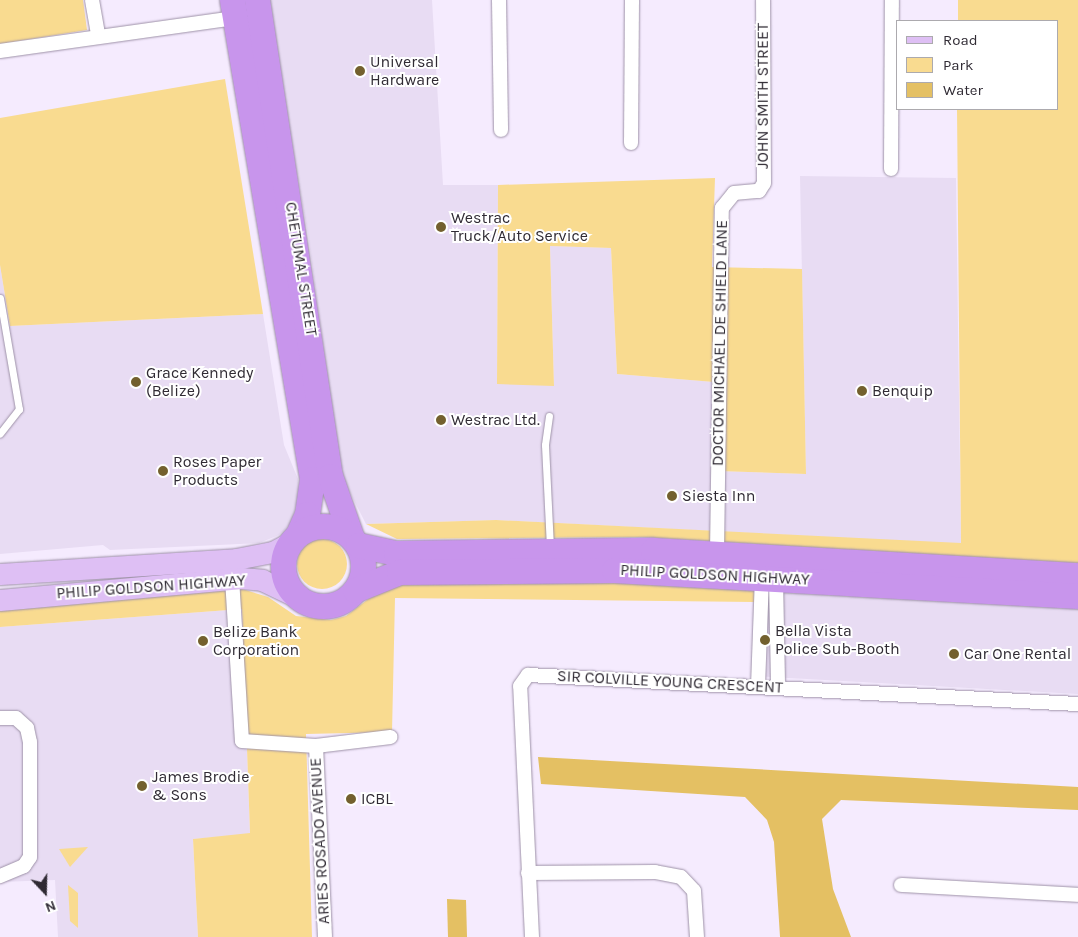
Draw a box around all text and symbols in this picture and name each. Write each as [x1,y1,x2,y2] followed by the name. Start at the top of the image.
[896,20,1058,110] legend
[753,23,773,169] street label: JOHN SMITH STREET
[943,31,978,49] text: Road
[370,52,439,90] place label: Universal Hardware
[943,56,973,74] text: Park
[354,65,366,77] marker: Universal Hardware
[943,81,983,99] text: Water
[281,201,321,337] street label: CHETUMAL STREET
[451,208,588,246] place label: Westrac Truck/Auto Service
[708,220,732,466] street label: DOCTOR MICHAEL DE SHIELD LANE
[435,221,447,233] marker: Westrac Truck/Auto Service
[146,363,254,401] place label: Grace Kennedy (Belize)
[130,376,142,388] marker: Grace Kennedy (Belize)
[872,381,933,401] place label: Benquip
[856,385,868,397] marker: Benquip
[451,410,540,430] place label: Westrac Ltd.
[435,414,447,426] marker: Westrac Ltd.
[173,452,261,490] place label: Roses Paper Products
[157,465,169,477] marker: Roses Paper Products
[682,486,755,506] place label: Siesta Inn
[666,490,678,502] marker: Siesta Inn
[620,560,810,590] street label: PHILIP GOLDSON HIGHWAY
[56,571,246,603] street label: PHILIP GOLDSON HIGHWAY
[775,621,900,659] place label: Bella Vista Police Sub-Booth
[213,622,299,660] place label: Belize Bank Corporation
[759,634,771,646] marker: Bella Vista Police Sub-Booth
[197,635,209,647] marker: Belize Bank Corporation
[964,644,1071,664] place label: Car One Rental
[948,648,960,660] marker: Car One Rental
[557,666,783,698] street label: SIR COLVILLE YOUNG CRESCENT
[306,757,334,925] street label: ARIES ROSADO AVENUE
[152,767,250,805] place label: James Brodie & Sons
[136,780,148,792] marker: James Brodie & Sons
[361,789,393,809] place label: ICBL
[345,793,357,805] marker: ICBL
[20,867,70,917] north arrow
[43,897,58,916] text: N

